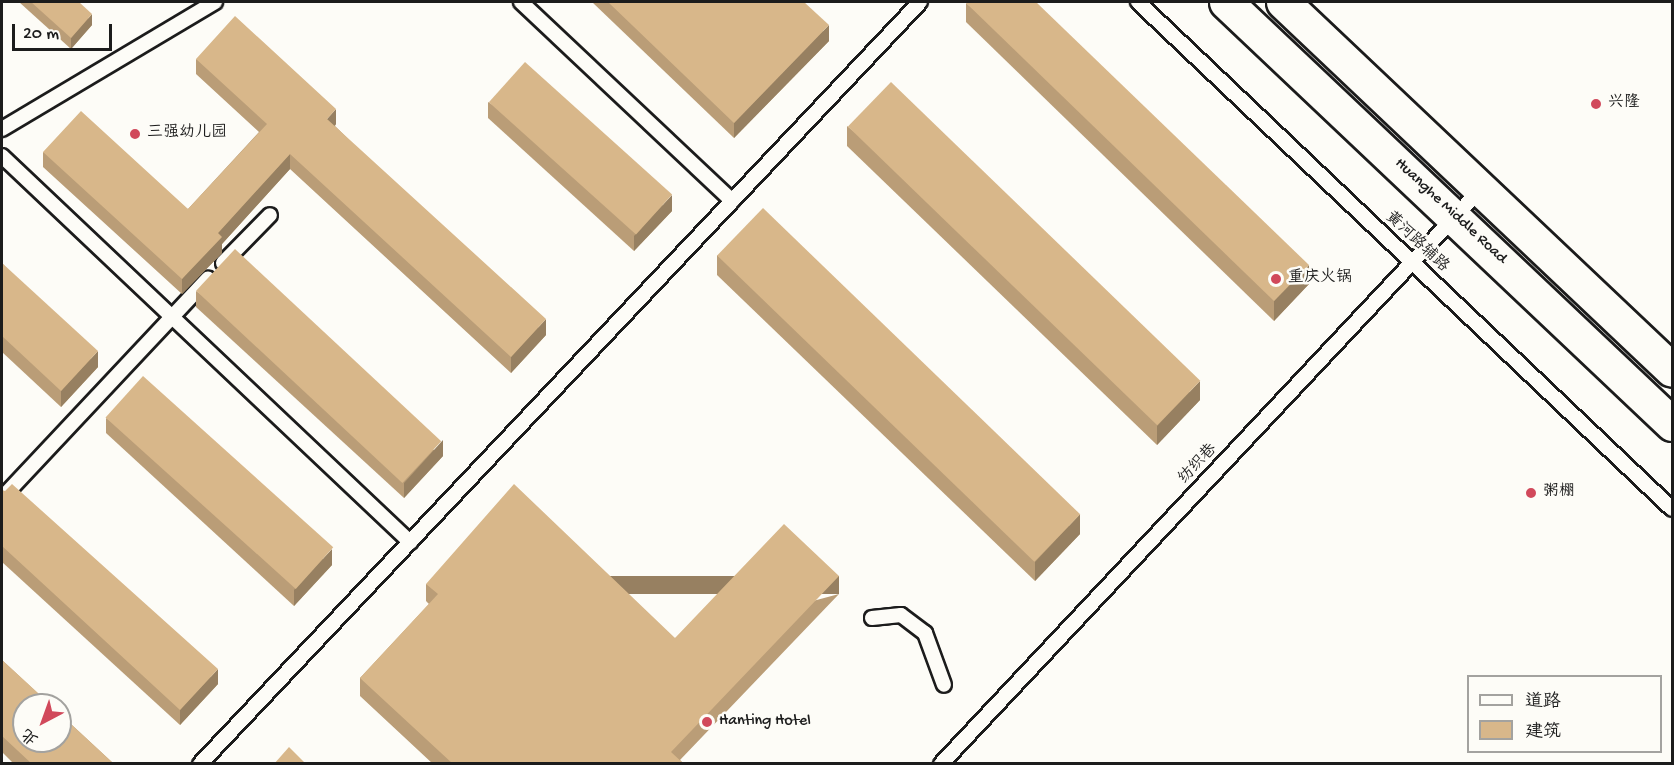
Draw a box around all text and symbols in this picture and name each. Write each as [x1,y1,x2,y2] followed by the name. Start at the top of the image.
[15,12,116,50] scale bar
[23,24,59,45] text: 20 m
[1608,94,1640,114] place label: 兴隆
[1589,97,1603,111] marker: 兴隆
[147,124,227,144] place label: 三强幼儿园
[128,127,142,141] marker: 三强幼儿园
[1390,155,1510,269] street label: Huanghe Middle Road
[1380,209,1452,277] street label: 黄河路辅路
[1288,269,1352,289] place label: 重庆火锅
[1269,272,1283,286] marker: 重庆火锅
[1176,441,1222,489] street label: 纺织巷
[1543,483,1575,503] place label: 粥棚
[1524,486,1538,500] marker: 粥棚
[1467,675,1662,753] legend
[1525,692,1561,713] text: 道路
[12,693,72,753] north arrow
[719,712,811,732] place label: Hanting Hotel
[700,715,714,729] marker: Hanting Hotel
[1525,722,1561,743] text: 建筑
[19,723,43,748] text: 北

